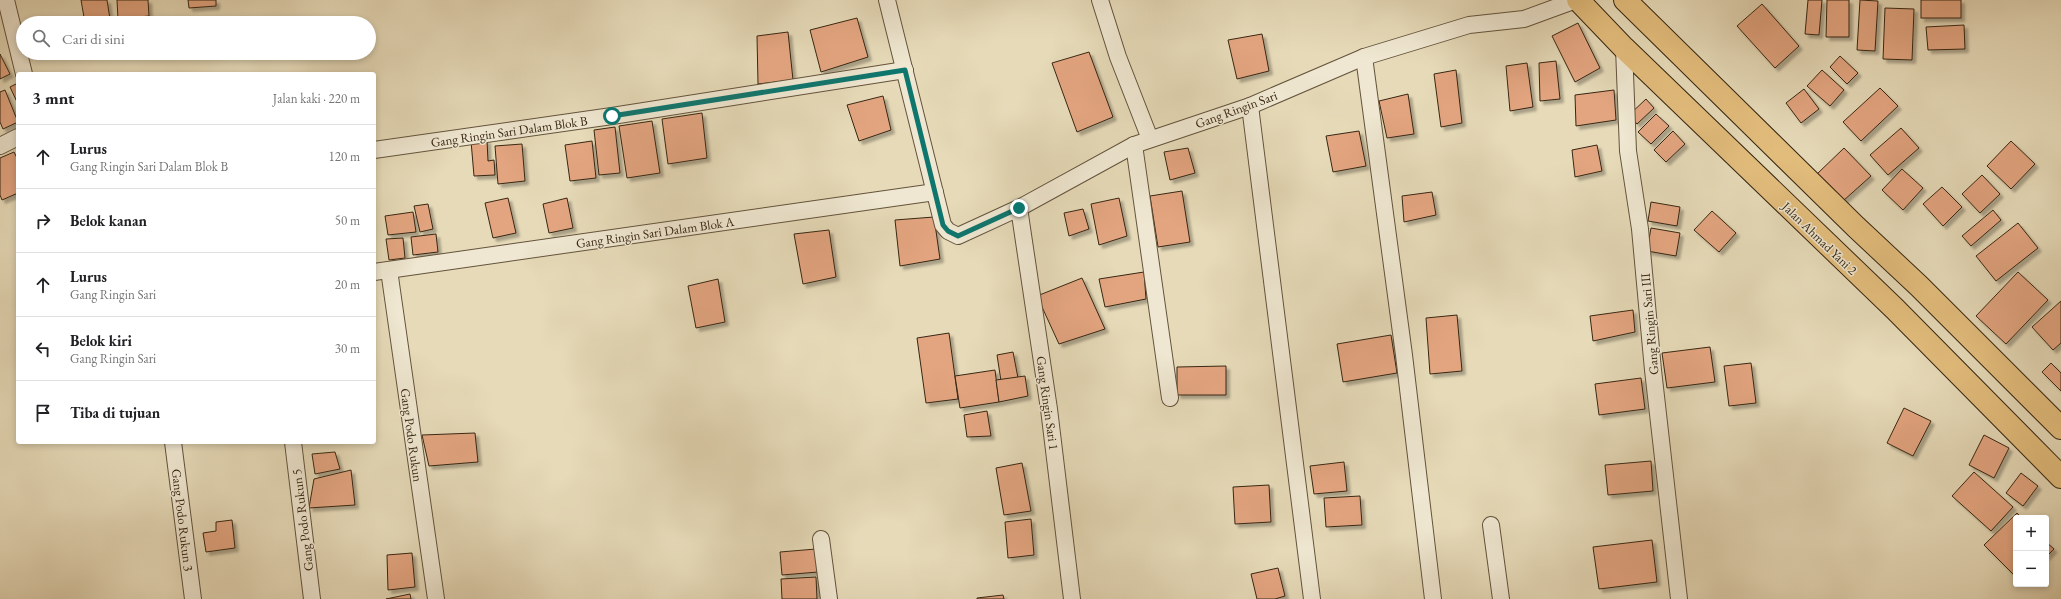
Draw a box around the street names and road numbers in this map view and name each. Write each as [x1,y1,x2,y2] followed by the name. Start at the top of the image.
[1193,87,1280,132] street label: Gang Ringin Sari
[430,112,589,151] street label: Gang Ringin Sari Dalam Blok B
[1778,198,1861,279] street label: Jalan Ahmad Yani 2
[575,213,736,252] street label: Gang Ringin Sari Dalam Blok A
[1637,272,1662,376] street label: Gang Ringin Sari III
[1032,355,1063,451] street label: Gang Ringin Sari 1
[397,387,427,483] street label: Gang Podo Rukun
[168,468,197,572] street label: Gang Podo Rukun 3
[288,468,317,572] street label: Gang Podo Rukun 5

